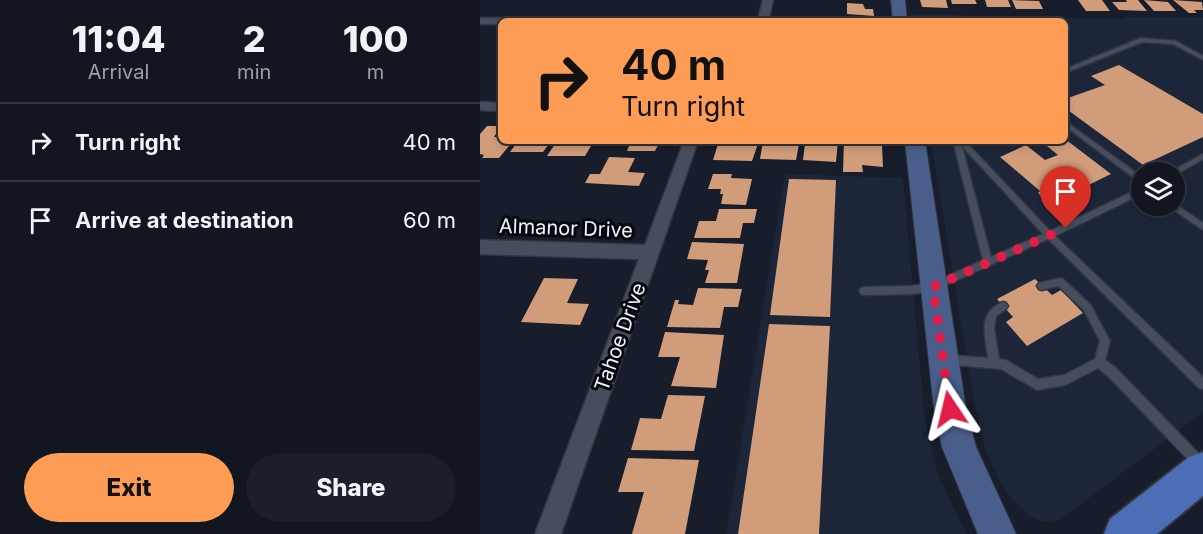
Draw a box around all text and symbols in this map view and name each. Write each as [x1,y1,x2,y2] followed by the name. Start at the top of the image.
[71,17,166,61] text: 11:04
[243,17,266,61] text: 2
[343,17,408,61] text: 100
[621,39,726,90] text: 40 m
[522,42,600,120] icon: right
[88,60,149,84] text: Arrival
[237,60,271,84] text: min
[367,60,384,84] text: m
[621,90,745,123] text: Turn right
[24,126,57,159] icon: right
[75,129,181,155] text: Turn right
[402,129,456,155] text: 40 m
[1131,162,1185,216] map controls
[1131,162,1185,216] button: layers
[1040,166,1091,228] pin
[1049,175,1082,208] icon: arrive
[24,204,57,237] icon: arrive
[75,207,294,233] text: Arrive at destination
[403,207,456,233] text: 60 m
[499,214,633,242] street label: Almanor Drive
[589,280,651,394] street label: Tahoe Drive
[918,377,982,441] position arrow
[24,453,234,522] button: Exit
[246,453,456,522] button: Share

